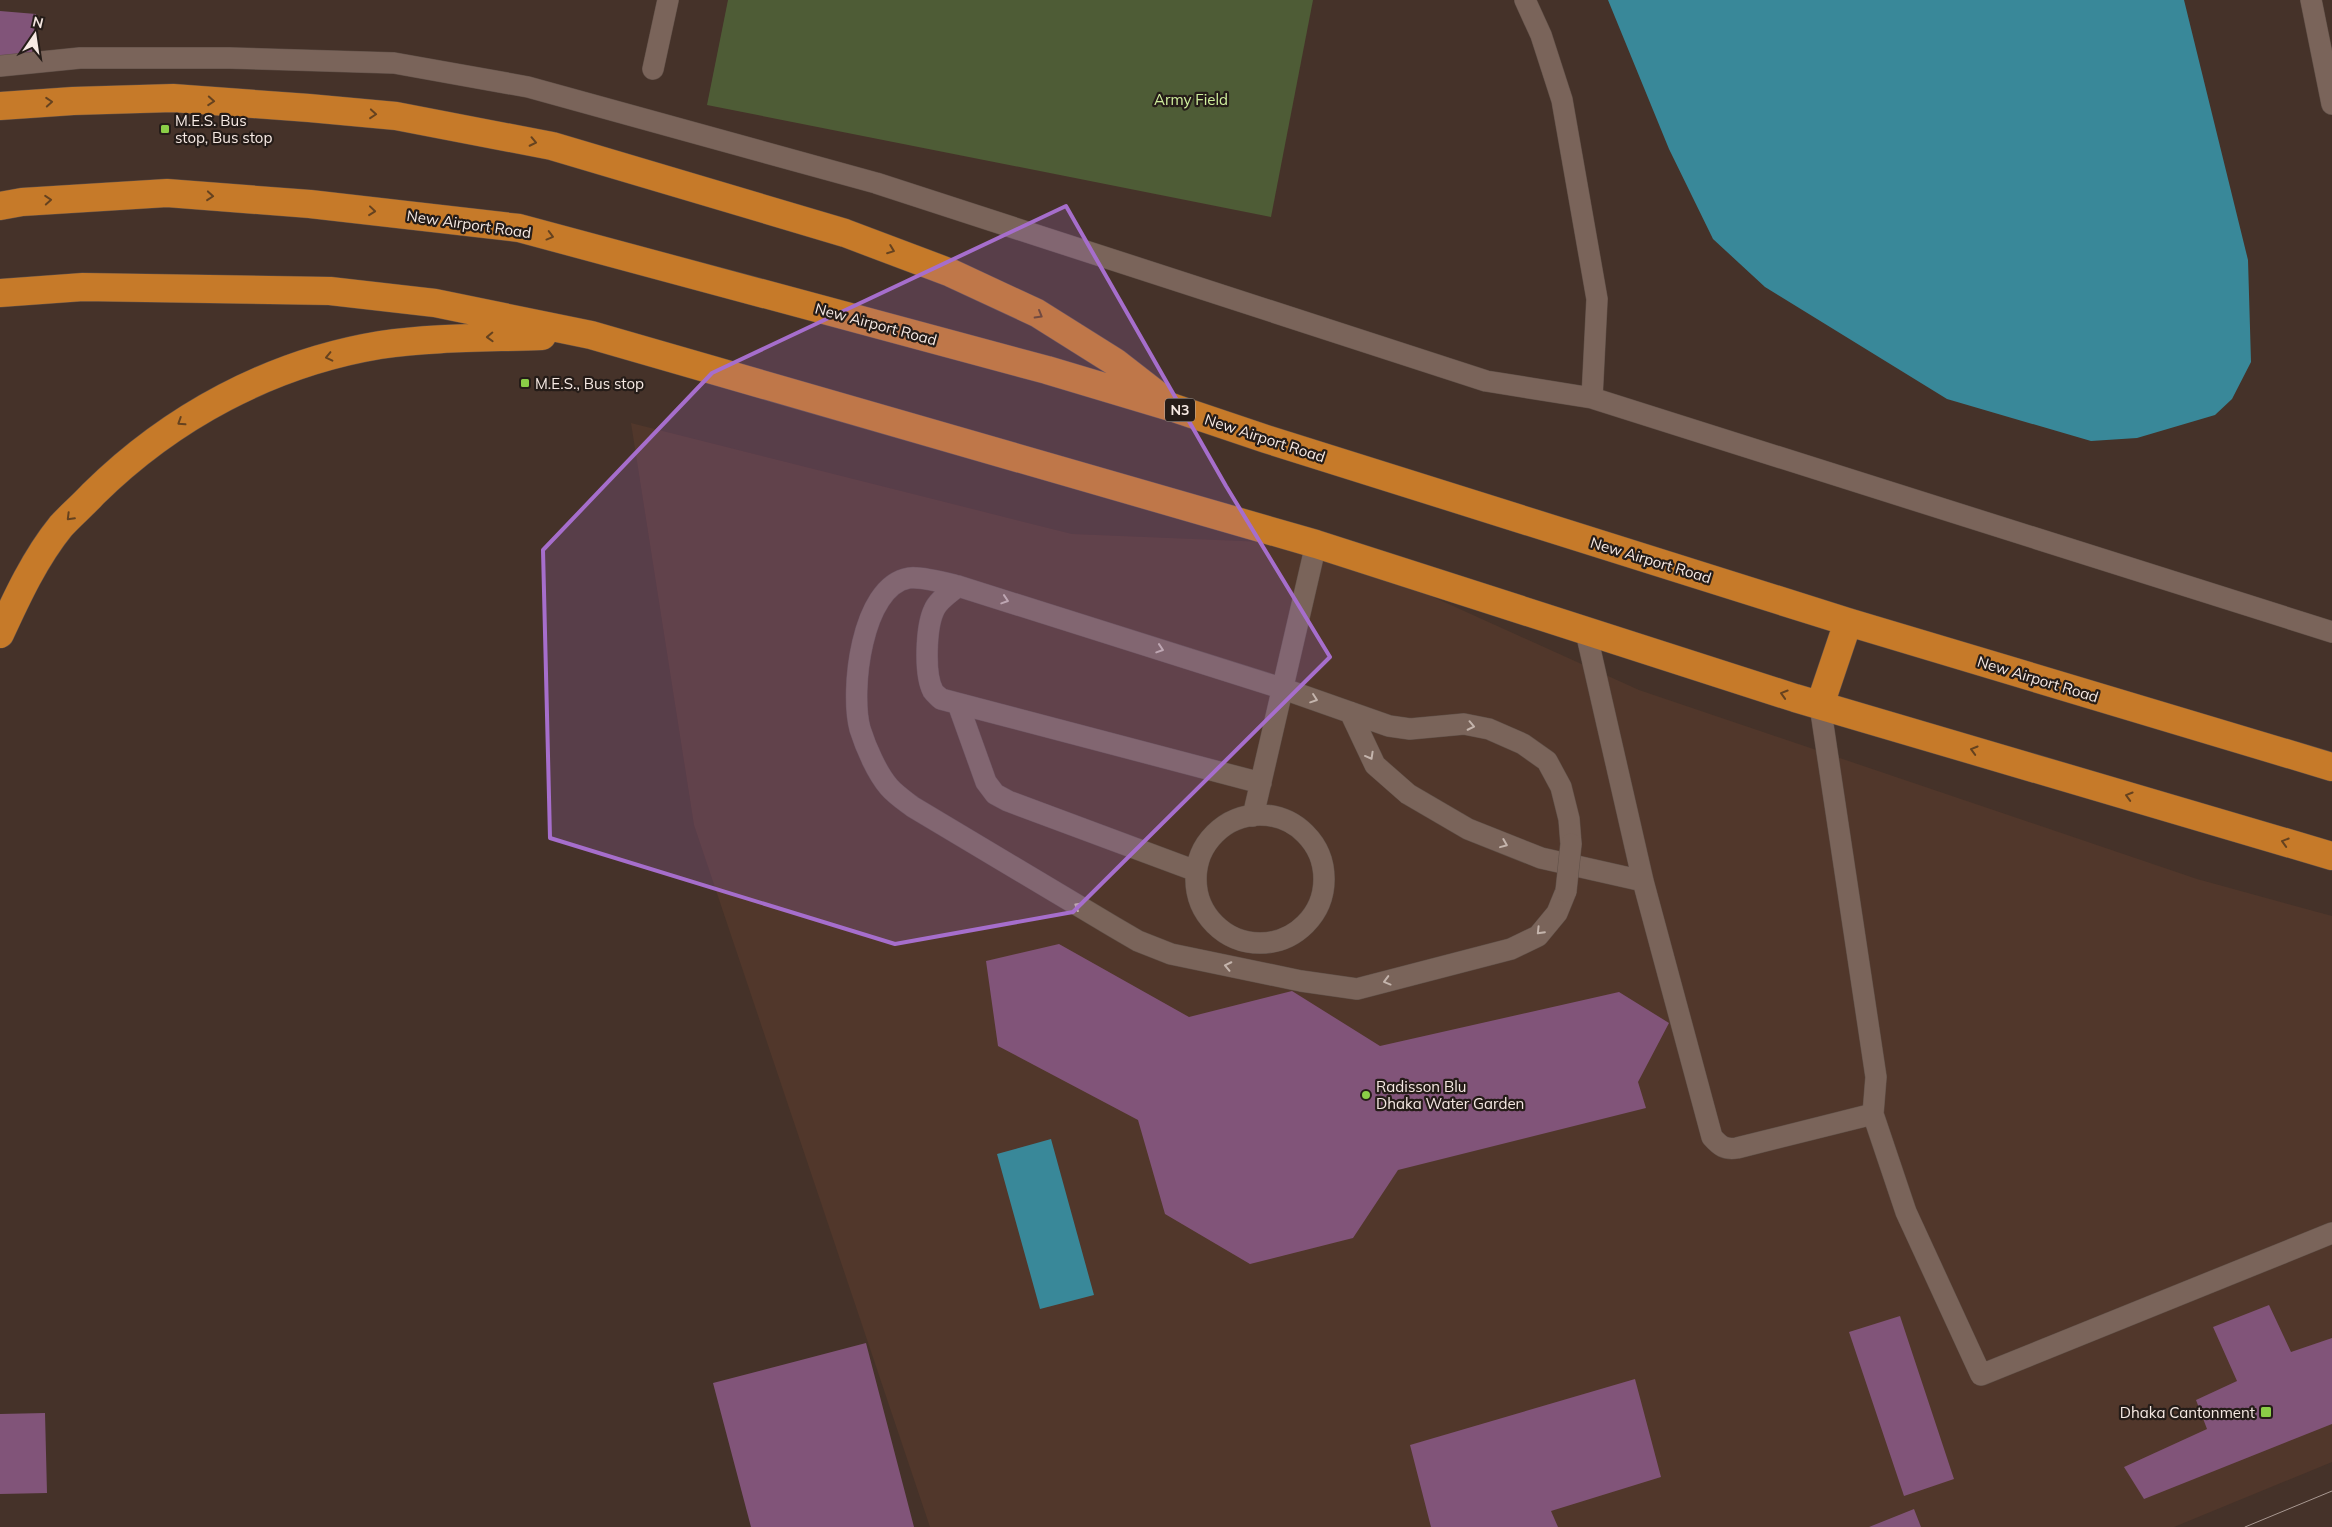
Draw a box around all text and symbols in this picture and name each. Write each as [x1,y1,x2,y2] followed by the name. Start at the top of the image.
[10,10,60,60] north arrow
[31,12,45,32] text: N
[1154,90,1228,109] park label: Army Field
[207,95,215,106] one-way arrow
[45,97,53,108] one-way arrow
[369,108,377,119] one-way arrow
[175,111,272,147] place label: M.E.S. Bus stop, Bus stop
[159,123,171,135] marker: M.E.S. Bus stop, Bus stop
[528,136,537,147] one-way arrow
[207,191,215,202] one-way arrow
[45,195,53,206] one-way arrow
[368,205,376,216] one-way arrow
[405,206,533,242] street label: New Airport Road
[546,231,554,241] one-way arrow
[886,244,895,254] one-way arrow
[813,299,939,349] street label: New Airport Road
[1034,309,1043,319] one-way arrow
[485,332,493,343] one-way arrow
[324,351,333,362] one-way arrow
[535,374,644,393] place label: M.E.S., Bus stop
[519,377,531,389] marker: M.E.S., Bus stop
[1165,398,1195,422] road number: N3
[1202,410,1328,466] street label: New Airport Road
[177,416,186,425] one-way arrow
[67,511,76,520] one-way arrow
[1588,533,1714,587] street label: New Airport Road
[1000,595,1008,605] one-way arrow
[1155,644,1163,654] one-way arrow
[1975,652,2101,706] street label: New Airport Road
[1780,690,1789,700] one-way arrow
[1310,693,1318,703] one-way arrow
[1467,720,1476,730] one-way arrow
[1970,746,1978,756] one-way arrow
[1364,750,1374,759] one-way arrow
[2126,791,2134,801] one-way arrow
[1499,837,1508,848] one-way arrow
[2282,837,2290,847] one-way arrow
[1075,903,1084,913] one-way arrow
[1537,926,1546,935] one-way arrow
[1223,961,1232,972] one-way arrow
[1384,975,1392,985] one-way arrow
[1376,1077,1524,1113] place label: Radisson Blu Dhaka Water Garden
[1360,1089,1372,1101] marker: Radisson Blu Dhaka Water Garden
[2120,1403,2255,1422] place label: Dhaka Cantonment
[2259,1405,2273,1419] marker: Dhaka Cantonment

